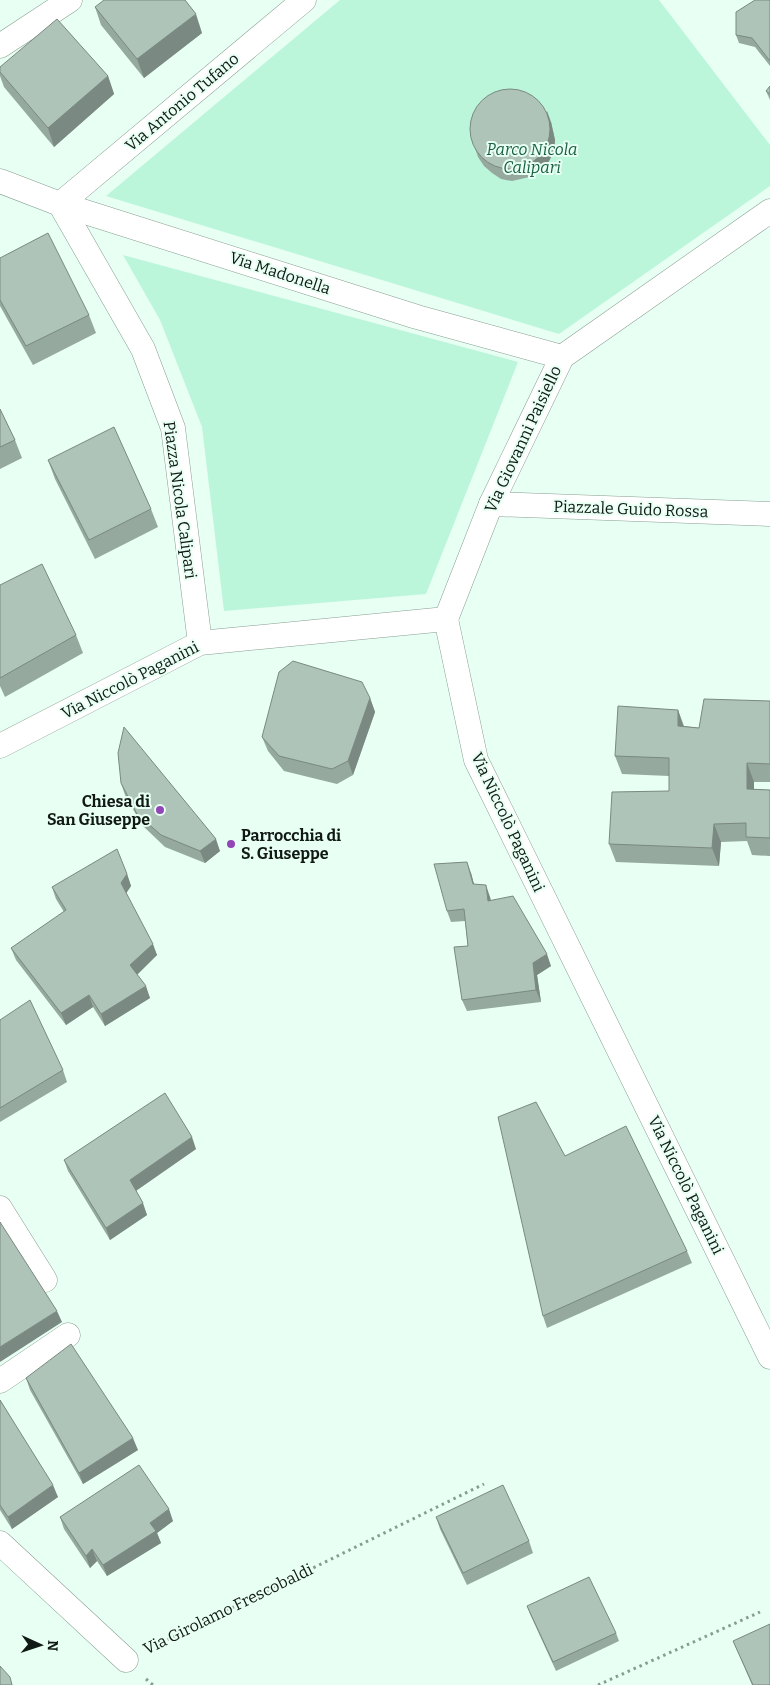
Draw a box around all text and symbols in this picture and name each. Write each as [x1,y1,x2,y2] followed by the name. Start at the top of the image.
[121,49,243,155] street label: Via Antonio Tufano
[487,140,577,177] park label: Parco Nicola Calipari
[227,248,333,298] street label: Via Madonella
[481,363,565,515] street label: Via Giovanni Paisiello
[160,420,201,580] street label: Piazza Nicola Calipari
[553,497,709,521] street label: Piazzale Guido Rossa
[58,637,202,723] street label: Via Niccolò Paganini
[467,749,549,895] street label: Via Niccolò Paganini
[47,792,150,829] place label: Chiesa di San Giuseppe
[154,804,166,816] marker: Chiesa di San Giuseppe
[241,826,341,863] place label: Parrocchia di S. Giuseppe
[225,838,237,850] marker: Parrocchia di S. Giuseppe
[644,1113,728,1257] street label: Via Niccolò Paganini
[140,1560,316,1658] street label: Via Girolamo Frescobaldi
[15,1620,65,1670] north arrow
[44,1640,61,1652] text: N

